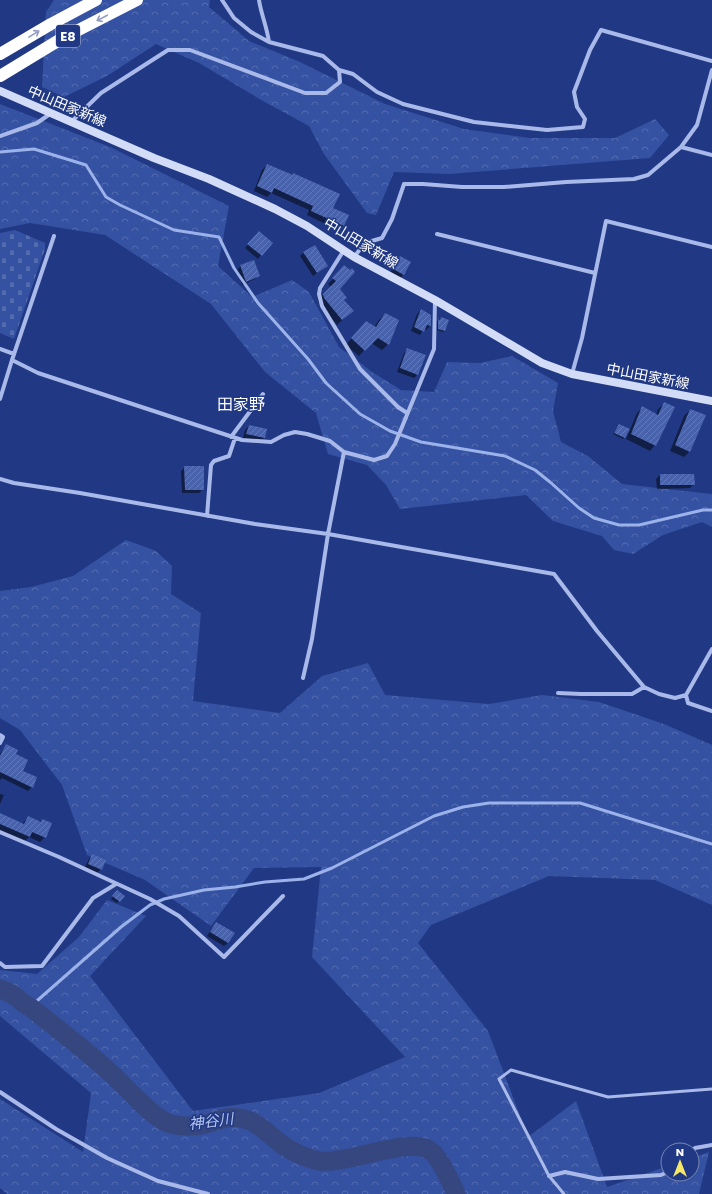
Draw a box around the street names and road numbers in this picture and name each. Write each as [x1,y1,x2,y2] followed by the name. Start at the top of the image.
[56,25,80,47] road number: E8
[24,80,110,132] street label: 中山田家新線
[320,213,402,273] street label: 中山田家新線
[605,358,691,394] street label: 中山田家新線

